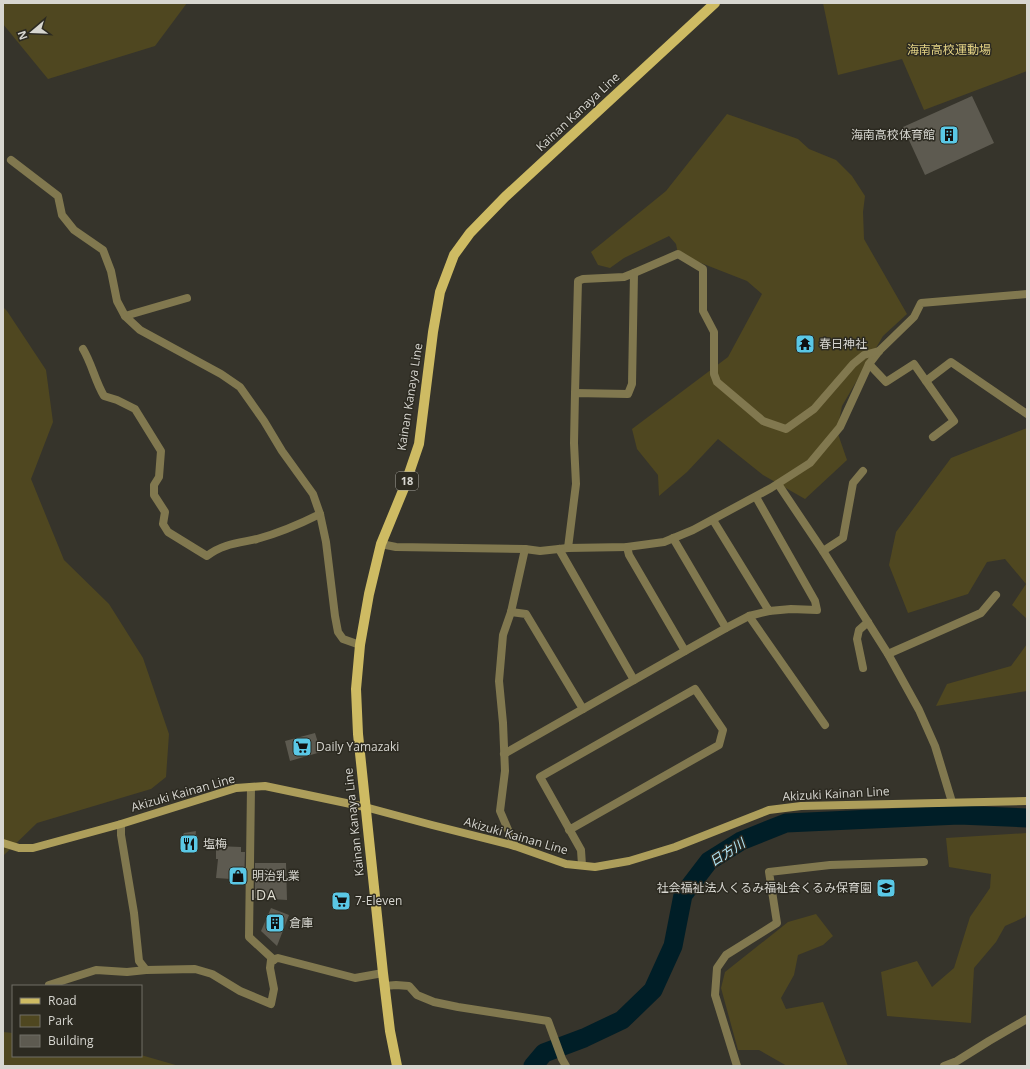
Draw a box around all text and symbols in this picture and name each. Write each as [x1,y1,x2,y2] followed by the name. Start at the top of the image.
[12,12,52,52] north arrow
[14,29,31,42] text: N
[907,41,991,58] park label: 海南高校運動場
[532,68,623,155] street label: Kainan Kanaya Line
[938,124,960,146] building icon: 海南高校体育館
[851,126,935,143] place label: 海南高校体育館
[794,333,816,355] temple icon: 春日神社
[819,335,867,352] place label: 春日神社
[393,342,426,452] street label: Kainan Kanaya Line
[396,472,418,490] road number: 18
[291,736,313,758] supermarket icon: Daily Yamazaki
[316,738,399,755] place label: Daily Yamazaki
[339,767,368,877] street label: Kainan Kanaya Line
[129,769,237,815] street label: Akizuki Kainan Line
[782,782,890,805] street label: Akizuki Kainan Line
[462,813,570,859] street label: Akizuki Kainan Line
[178,833,200,855] restaurant icon: 塩梅
[706,833,750,870] water label: 日方川
[203,835,227,852] place label: 塩梅
[227,865,249,887] shop icon: 明治乳業
[252,867,300,884] place label: 明治乳業
[875,877,897,899] school or university icon: 社会福祉法人くるみ福祉会くるみ保育園
[656,879,872,896] place label: 社会福祉法人くるみ福祉会くるみ保育園
[251,885,277,904] district label: IDA
[330,890,352,912] supermarket icon: 7-Eleven
[355,892,402,909] place label: 7-Eleven
[264,912,286,934] building icon: 倉庫
[289,914,313,931] place label: 倉庫
[12,985,142,1057] legend
[48,992,77,1009] text: Road
[48,1012,74,1029] text: Park
[48,1032,94,1049] text: Building

